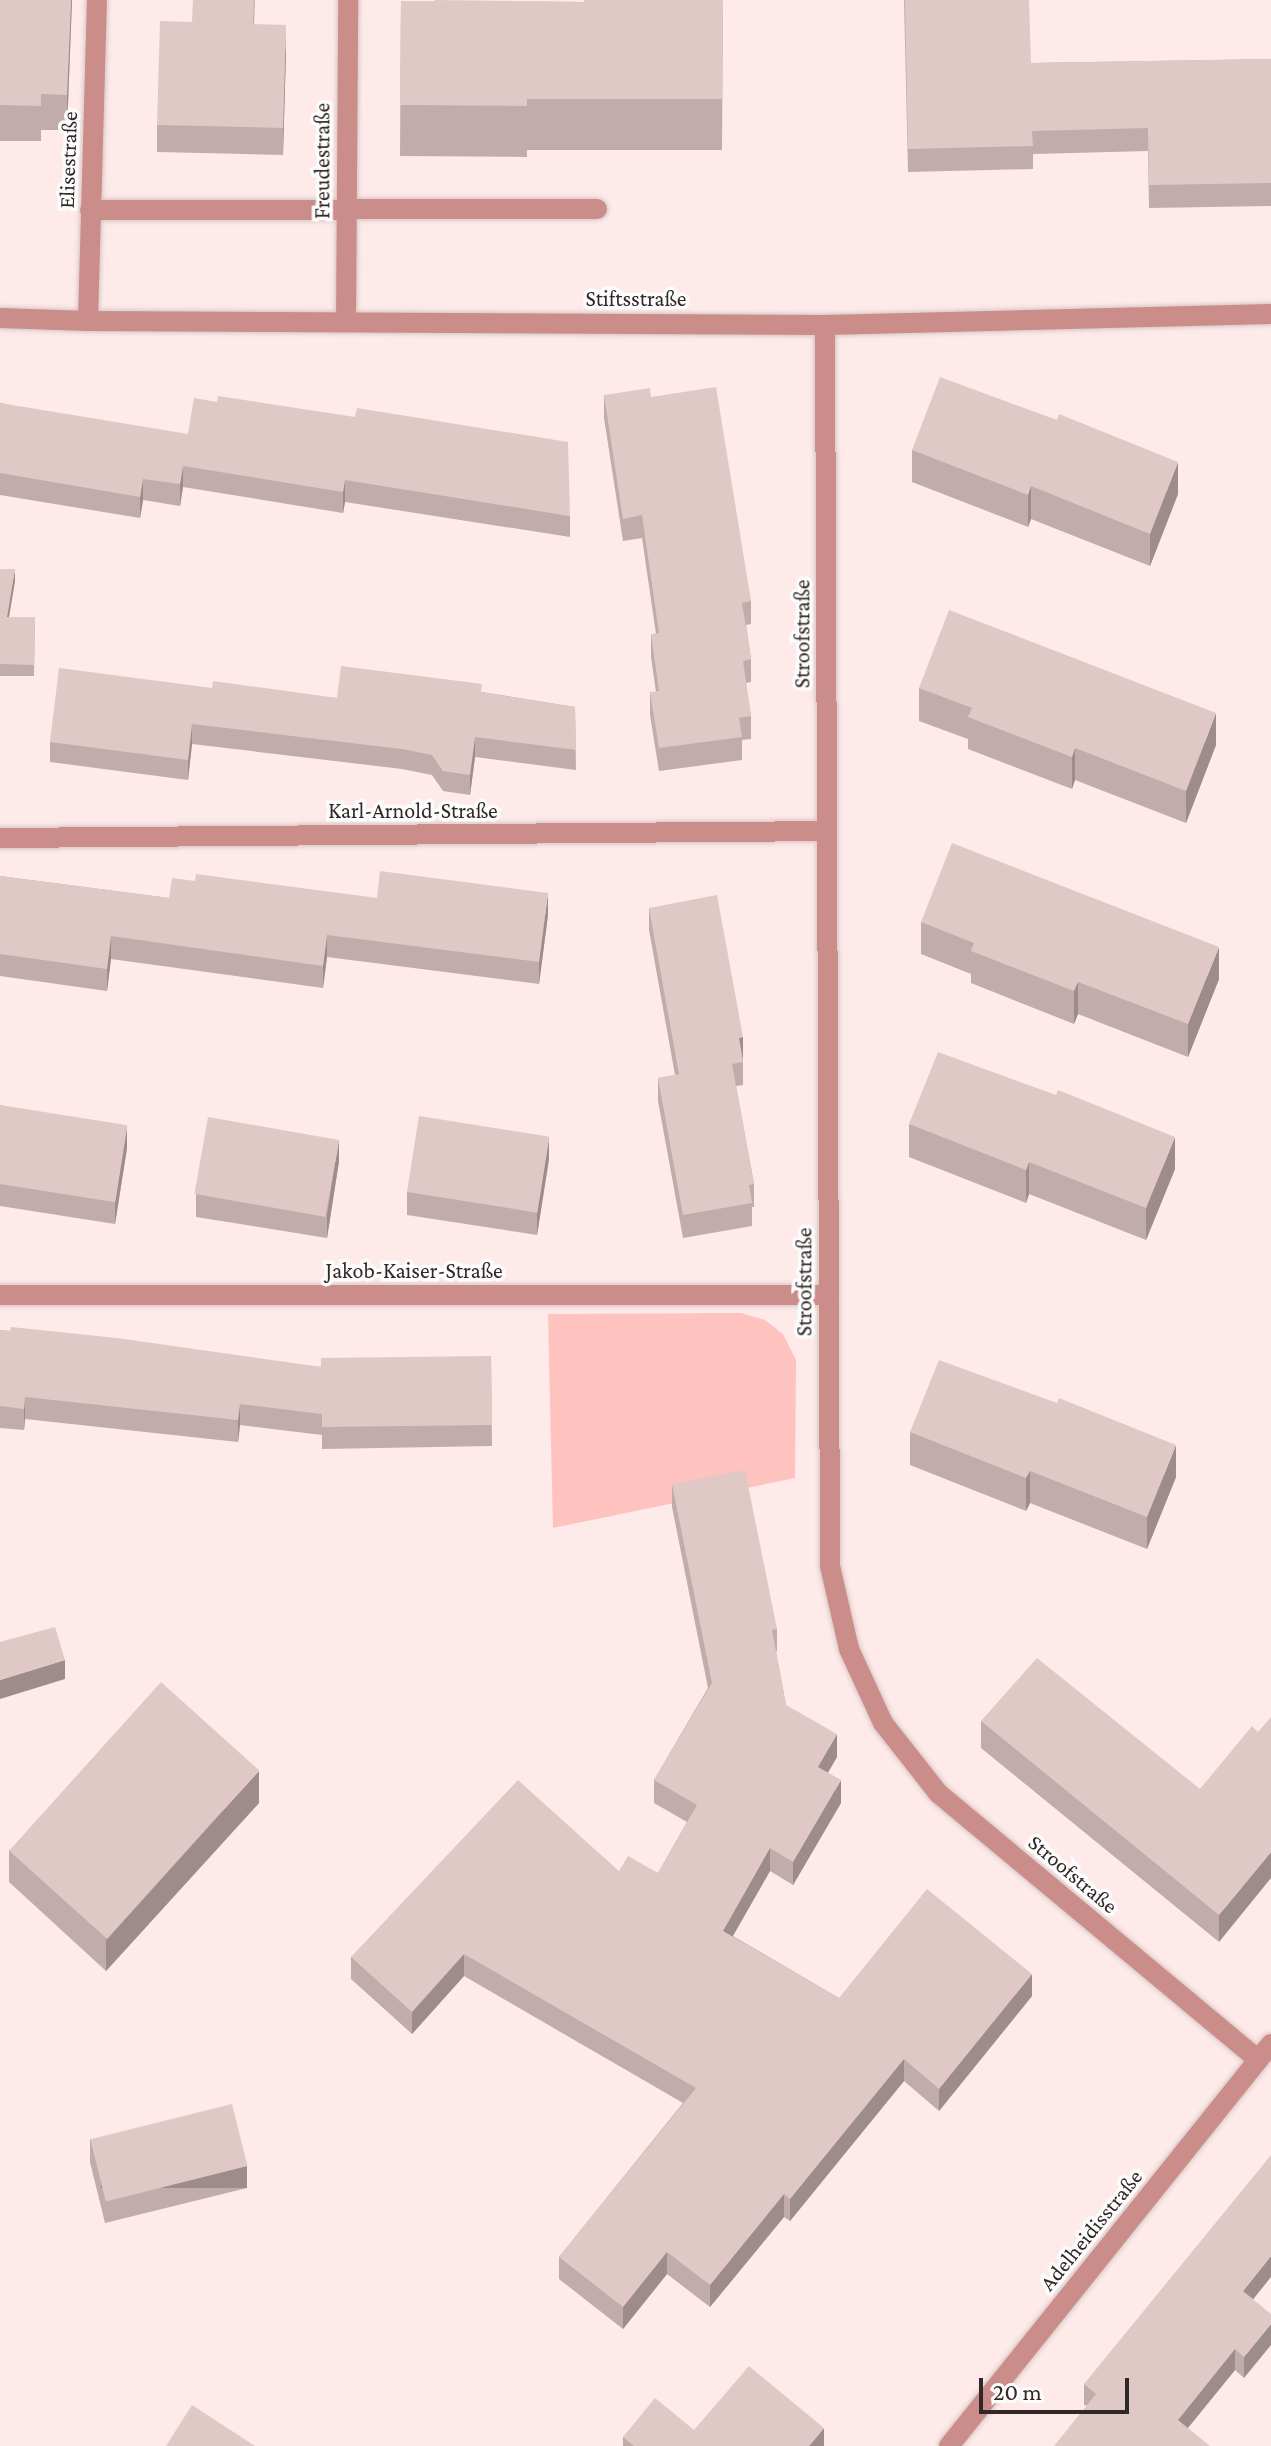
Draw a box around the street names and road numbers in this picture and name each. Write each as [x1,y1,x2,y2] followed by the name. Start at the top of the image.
[309,103,335,219] street label: Freudestraße
[53,111,83,209] street label: Elisestraße
[586,286,686,312] street label: Stiftsstraße
[789,580,815,688] street label: Stroofstraße
[328,798,498,824] street label: Karl-Arnold-Straße
[791,1228,817,1336] street label: Stroofstraße
[325,1258,503,1284] street label: Jakob-Kaiser-Straße
[1023,1829,1123,1919] street label: Stroofstraße
[1034,2164,1148,2296] street label: Adelheidisstraße

